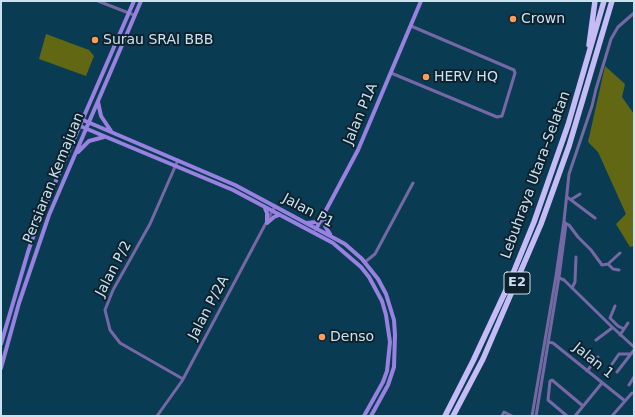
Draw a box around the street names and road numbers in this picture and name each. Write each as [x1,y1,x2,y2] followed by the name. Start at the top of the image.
[340,81,382,147] street label: Jalan P1A
[498,89,574,261] street label: Lebuhraya Utara–Selatan
[20,110,88,246] street label: Persiaran Kemajuan
[279,190,337,232] street label: Jalan P1
[92,238,136,300] street label: Jalan P/2
[504,272,530,294] road number: E2
[185,273,233,343] street label: Jalan P/2A
[569,340,617,382] street label: Jalan 1

